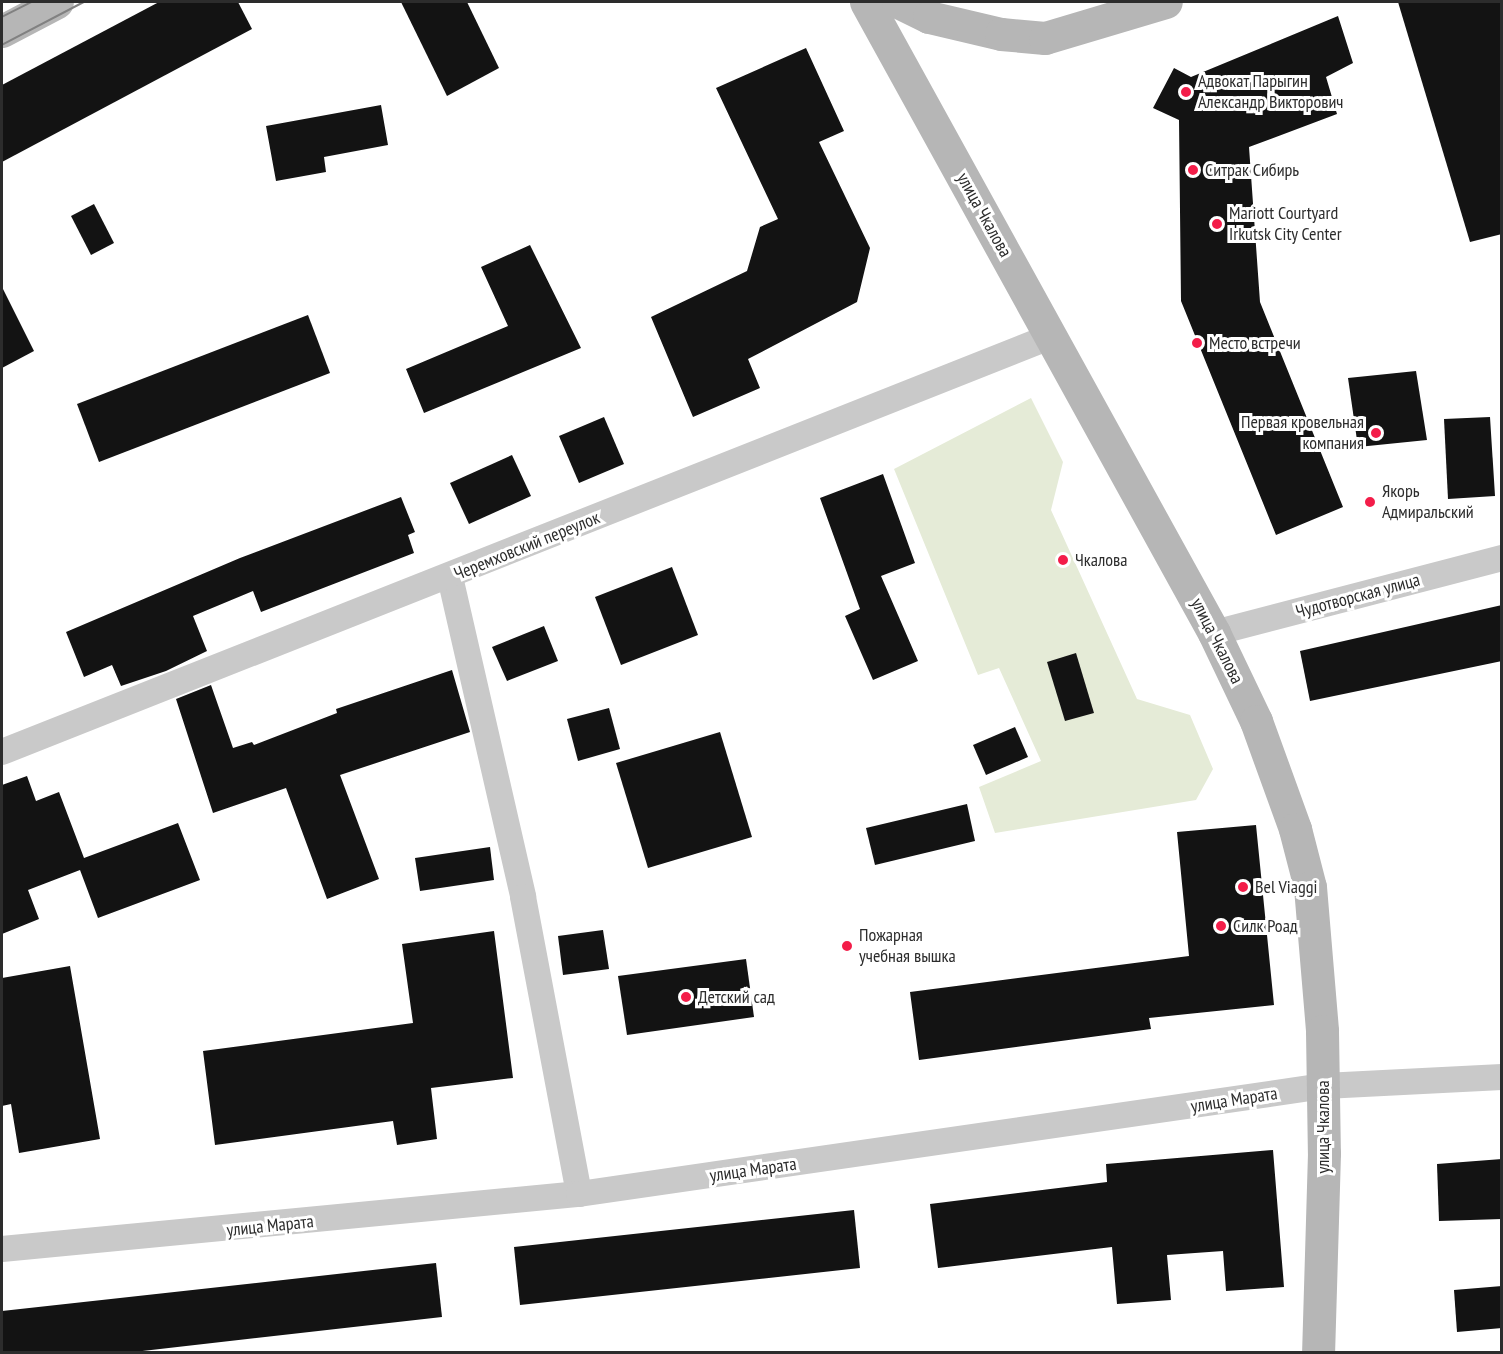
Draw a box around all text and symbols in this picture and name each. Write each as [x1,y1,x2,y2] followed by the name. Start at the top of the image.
[1198,71,1343,113] place label: Адвокат Парыгин Александр Викторович
[1179,85,1193,99] marker: Адвокат Парыгин Александр Викторович
[1205,159,1299,181] place label: Ситрак Сибирь
[1186,163,1200,177] marker: Ситрак Сибирь
[952,169,1016,261] street label: улица Чкалова
[1229,203,1343,246] place label: Mariott Courtyard Irkutsk City Center
[1210,217,1224,231] marker: Mariott Courtyard Irkutsk City Center
[1209,332,1301,354] place label: Место встречи
[1190,336,1204,350] marker: Место встречи
[1241,412,1364,454] place label: Первая кровельная компания
[1369,426,1383,440] marker: Первая кровельная компания
[1382,481,1474,524] place label: Якорь Адмиральский
[1363,495,1377,509] marker: Якорь Адмиральский
[451,507,603,585] street label: Черемховский переулок
[1075,549,1127,571] place label: Чкалова
[1056,553,1070,567] marker: Чкалова
[1294,569,1422,623] street label: Чудотворская улица
[1186,595,1248,687] street label: улица Чкалова
[1255,876,1318,898] place label: Bel Viaggi
[1236,880,1250,894] marker: Bel Viaggi
[1233,915,1298,937] place label: Силк Роад
[1214,919,1228,933] marker: Силк Роад
[859,925,956,968] place label: Пожарная учебная вышка
[840,939,854,953] marker: Пожарная учебная вышка
[698,986,775,1008] place label: Детский сад
[679,990,693,1004] marker: Детский сад
[1312,1080,1334,1174] street label: улица Чкалова
[1189,1082,1279,1118] street label: улица Марата
[708,1153,798,1187] street label: улица Марата
[225,1211,315,1241] street label: улица Марата

